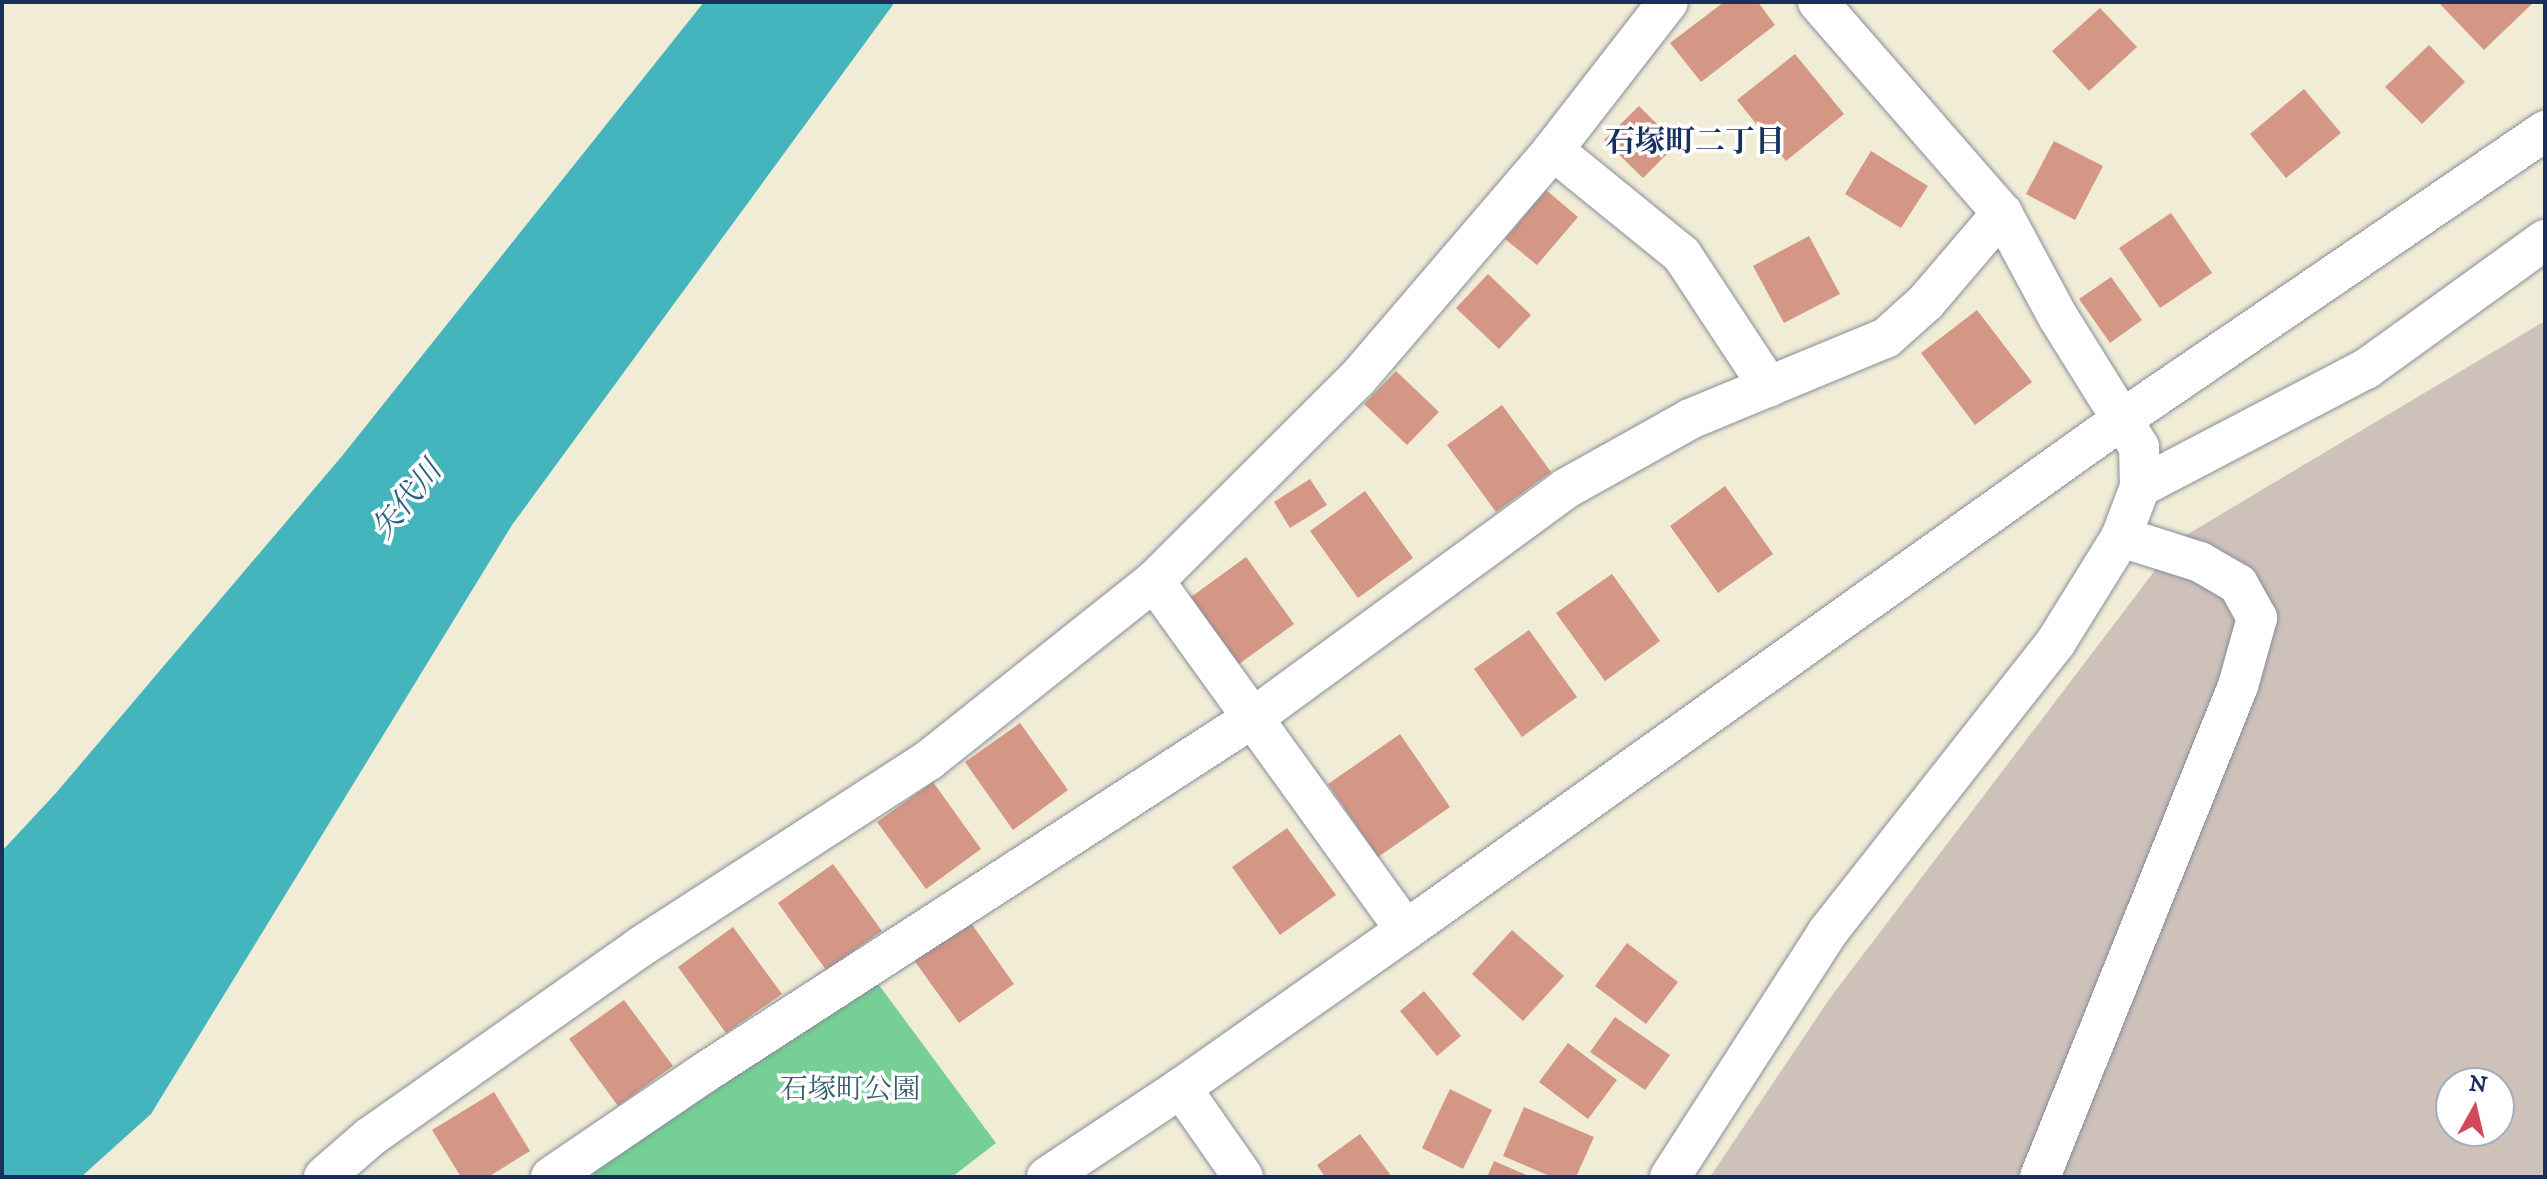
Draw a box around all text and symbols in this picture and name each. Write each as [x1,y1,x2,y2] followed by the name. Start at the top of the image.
[1605,125,1785,161] district label: 石塚町二丁目
[366,455,450,547] water label: 矢代川
[2435,1067,2515,1147] north arrow
[2467,1070,2489,1099] text: N
[780,1073,920,1107] park label: 石塚町公園

